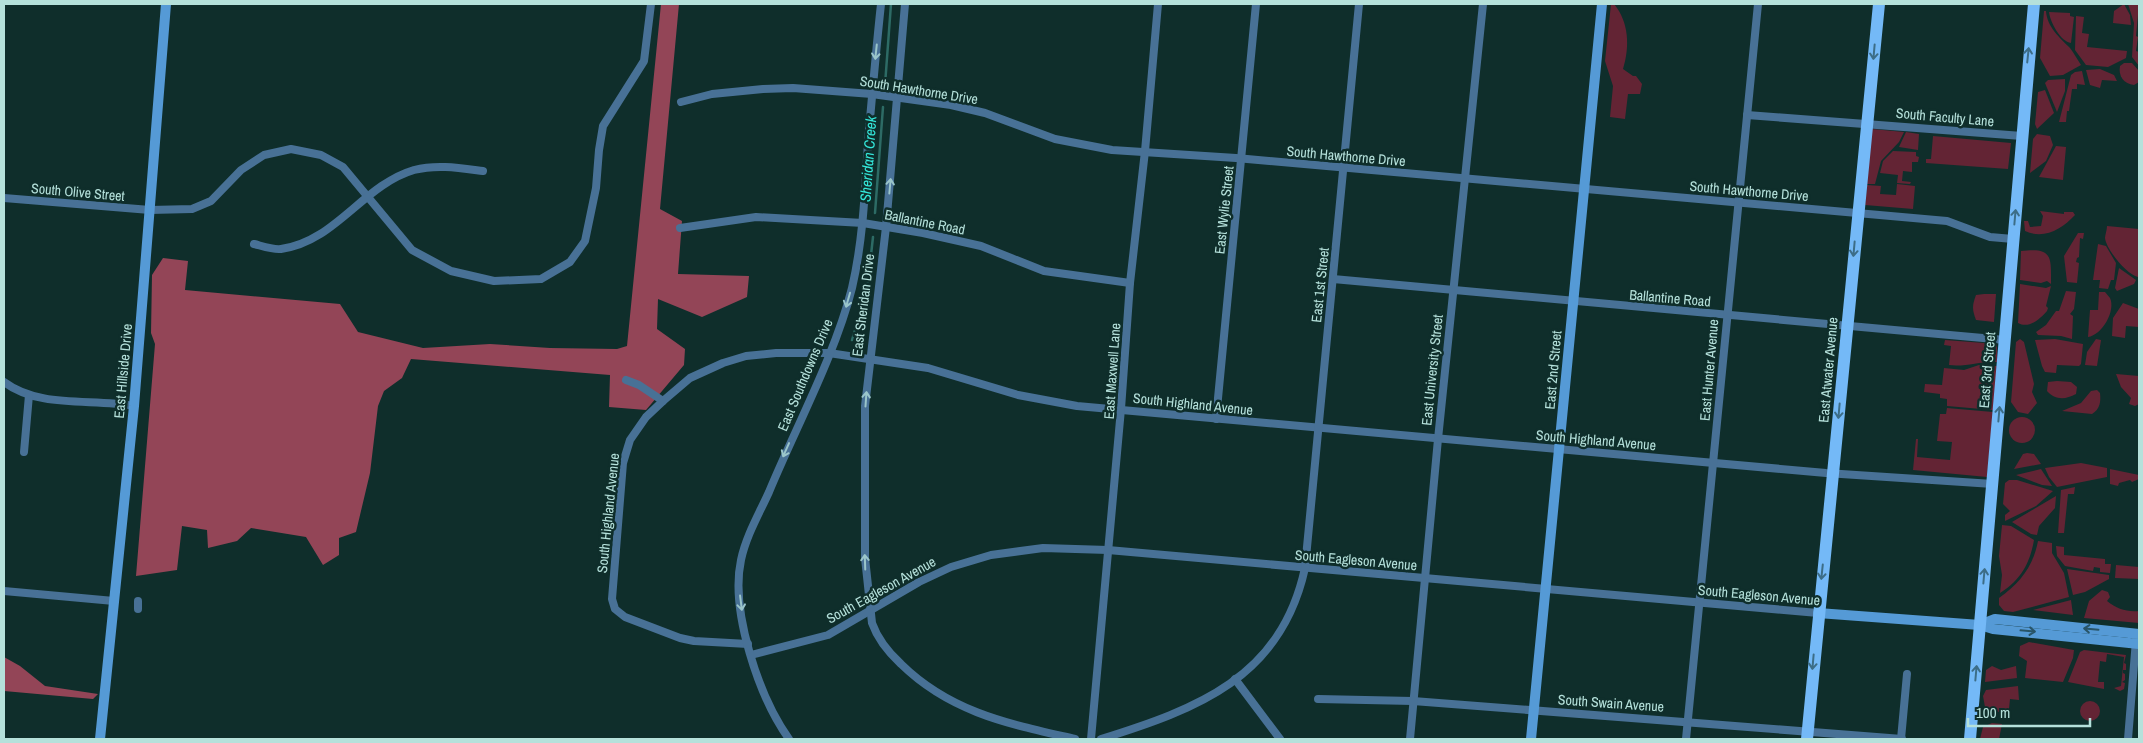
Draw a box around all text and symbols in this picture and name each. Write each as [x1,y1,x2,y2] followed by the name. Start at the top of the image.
[871,44,881,60] one-way arrow
[1869,44,1879,60] one-way arrow
[2024,48,2033,64] one-way arrow
[859,72,979,108] street label: South Hawthorne Drive
[1895,104,1995,130] street label: South Faculty Lane
[855,114,882,203] water label: Sheridan Creek
[1286,142,1406,170] street label: South Hawthorne Drive
[1210,165,1238,255] street label: East Wylie Street
[1689,177,1809,205] street label: South Hawthorne Drive
[885,178,894,194] one-way arrow
[30,179,126,205] street label: South Olive Street
[883,205,967,239] street label: Ballantine Road
[2010,210,2020,226] one-way arrow
[1849,241,1859,257] one-way arrow
[1307,247,1333,323] street label: East 1st Street
[848,253,878,357] street label: East Sheridan Drive
[1629,285,1711,311] street label: Ballantine Road
[843,292,853,308] one-way arrow
[1417,314,1447,426] street label: East University Street
[773,316,837,434] street label: East Southdowns Drive
[1814,317,1842,423] street label: East Atwater Avenue
[1696,318,1722,422] street label: East Hunter Avenue
[1100,322,1124,420] street label: East Maxwell Lane
[110,323,136,419] street label: East Hillside Drive
[1541,330,1565,410] street label: East 2nd Street
[1975,331,1999,409] street label: East 3rd Street
[1132,389,1254,419] street label: South Highland Avenue
[861,392,871,408] one-way arrow
[1834,402,1844,418] one-way arrow
[1994,406,2003,422] one-way arrow
[1535,426,1657,454] street label: South Highland Avenue
[781,442,791,457] one-way arrow
[593,452,623,574] street label: South Highland Avenue
[1294,546,1418,574] street label: South Eagleson Avenue
[823,552,939,628] street label: South Eagleson Avenue
[860,554,870,570] one-way arrow
[1817,564,1827,580] one-way arrow
[1980,568,1989,584] one-way arrow
[1697,581,1821,609] street label: South Eagleson Avenue
[736,595,746,611] one-way arrow
[2083,624,2099,634] one-way arrow
[2020,627,2036,636] one-way arrow
[1809,654,1818,670] one-way arrow
[1971,666,1980,682] one-way arrow
[1557,690,1665,716] street label: South Swain Avenue
[1968,696,2090,728] scale bar
[1976,702,2010,723] text: 100 m

